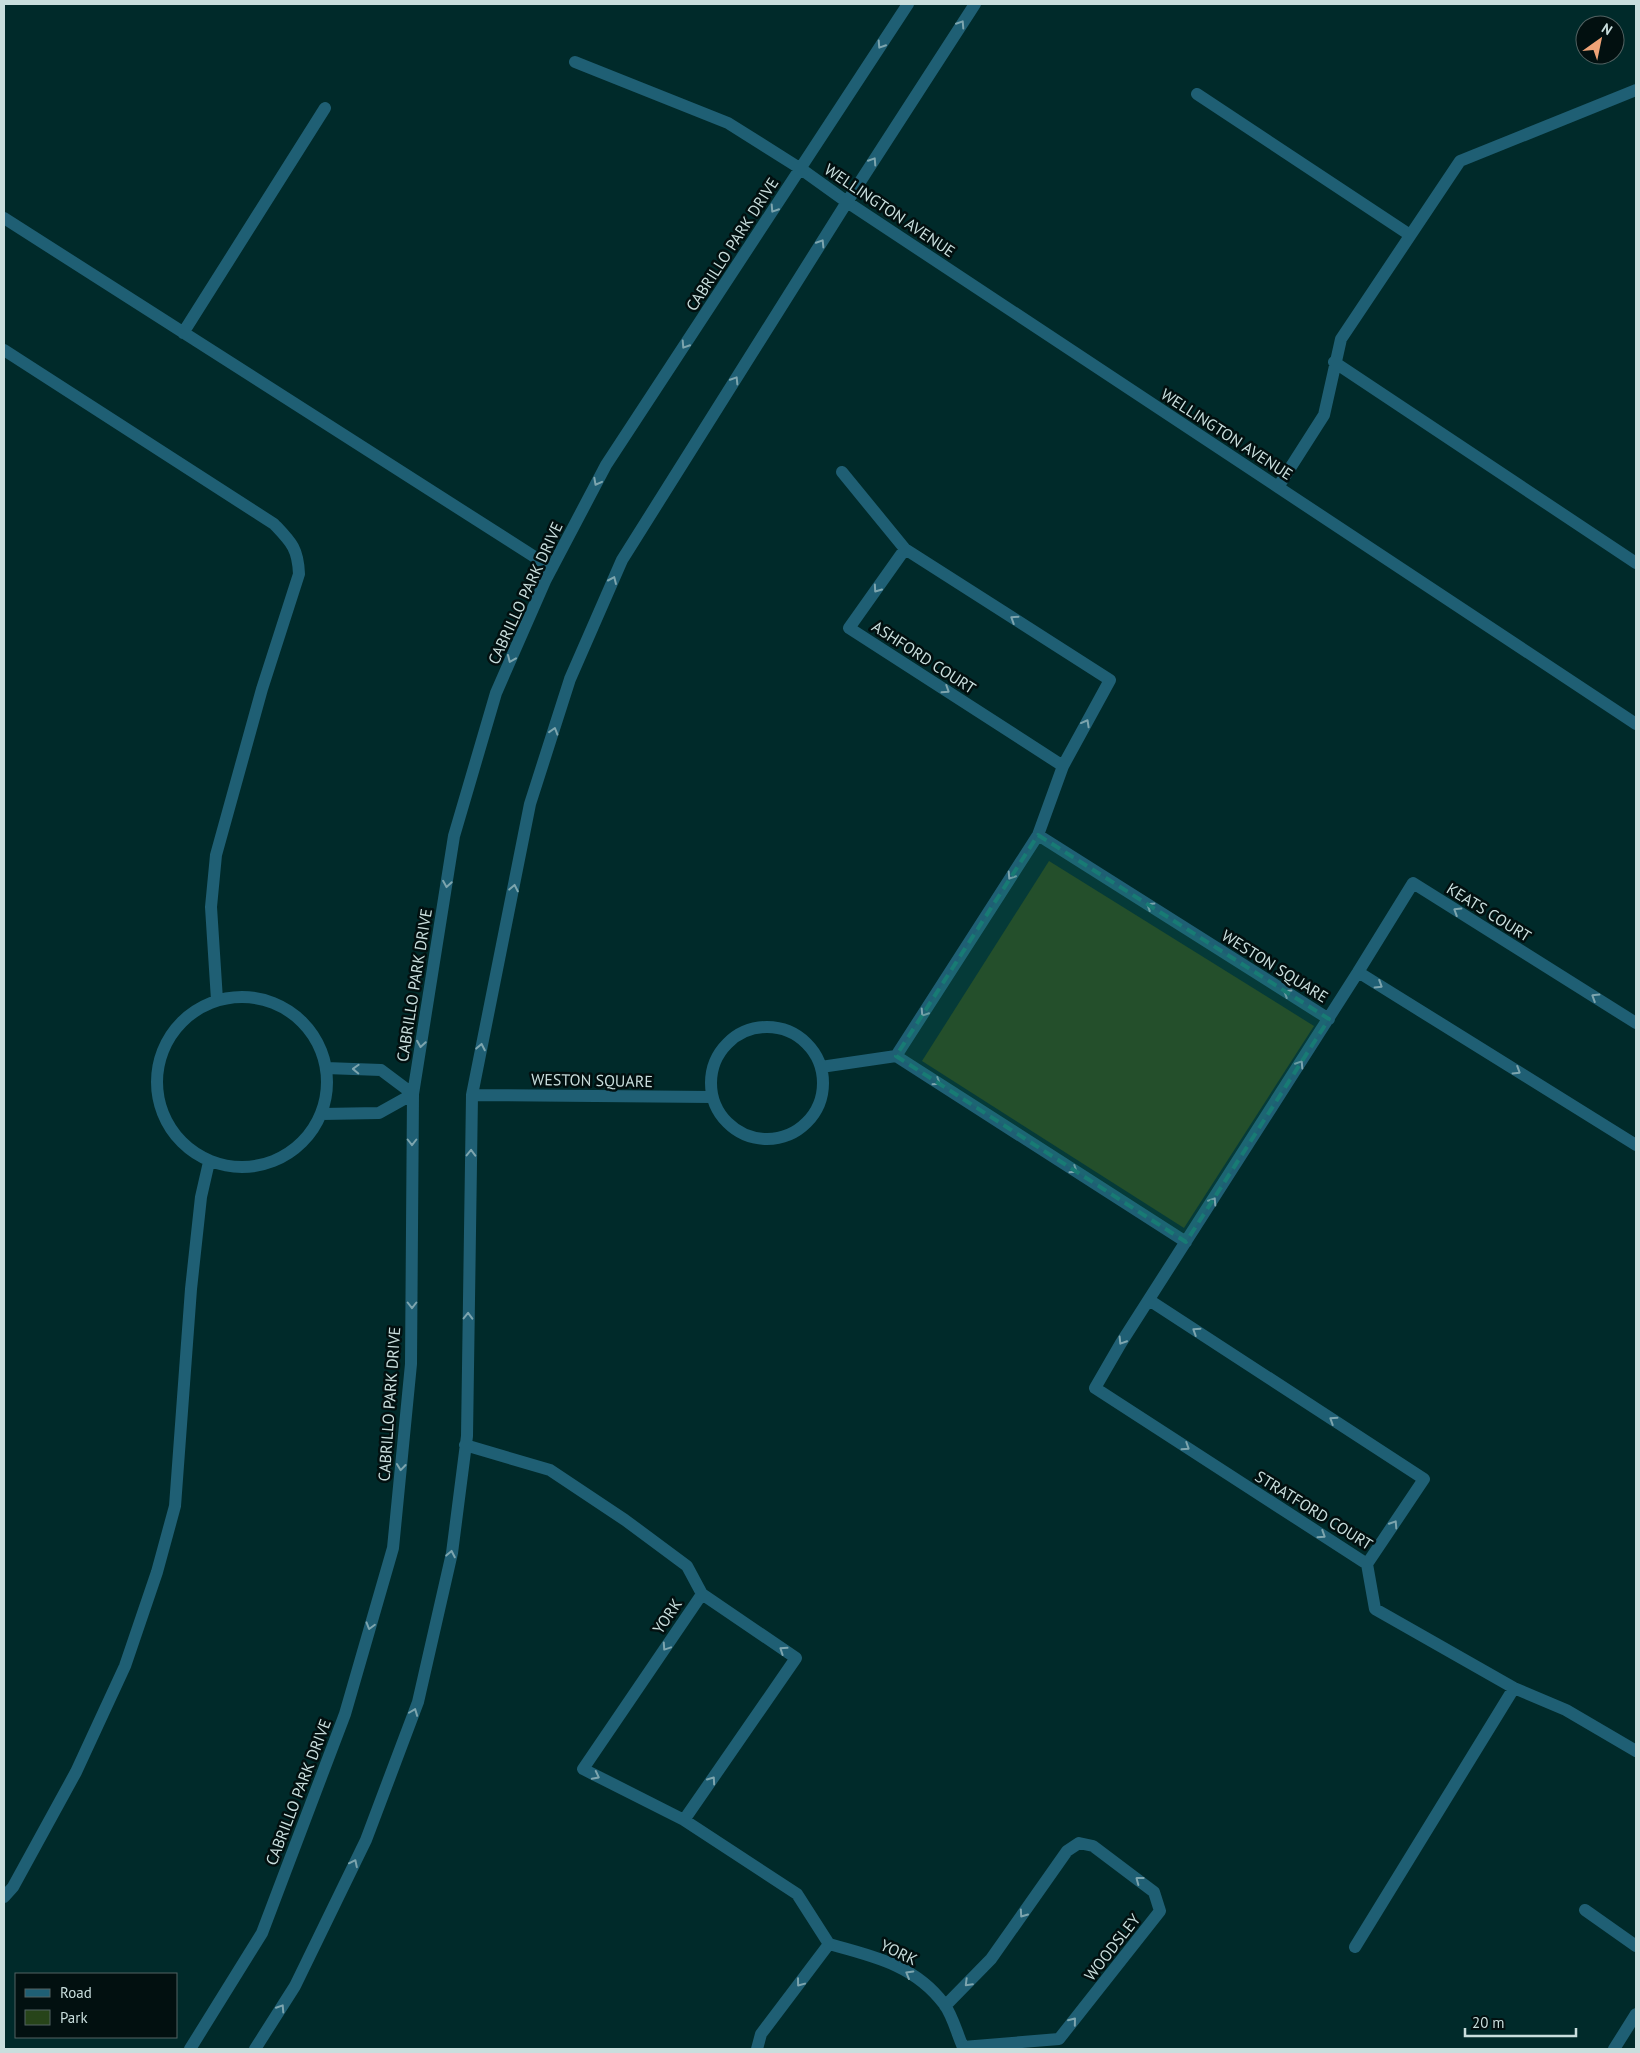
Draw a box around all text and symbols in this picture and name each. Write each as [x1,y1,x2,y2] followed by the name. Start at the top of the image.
[1575,15,1625,65] north arrow
[1598,19,1616,39] text: N
[955,21,965,30] one-way arrow
[878,39,888,48] one-way arrow
[867,157,877,166] one-way arrow
[821,159,959,261] street label: WELLINGTON AVENUE
[681,174,783,314] street label: CABRILLO PARK DRIVE
[771,204,781,213] one-way arrow
[815,239,825,248] one-way arrow
[682,339,691,349] one-way arrow
[729,377,738,386] one-way arrow
[1157,384,1297,484] street label: WELLINGTON AVENUE
[593,476,603,485] one-way arrow
[483,519,567,667] street label: CABRILLO PARK DRIVE
[607,576,618,585] one-way arrow
[874,583,883,593] one-way arrow
[868,616,980,698] street label: ASHFORD COURT
[1010,616,1020,625] one-way arrow
[506,654,517,663] one-way arrow
[940,684,949,694] one-way arrow
[1080,719,1090,728] one-way arrow
[548,727,558,735] one-way arrow
[1008,871,1017,880] one-way arrow
[1443,878,1535,946] street label: KEATS COURT
[442,880,452,888] one-way arrow
[508,884,518,892] one-way arrow
[1147,903,1156,913] one-way arrow
[392,907,436,1063] street label: CABRILLO PARK DRIVE
[1453,907,1462,917] one-way arrow
[1218,925,1332,1007] street label: WESTON SQUARE
[1373,978,1382,988] one-way arrow
[1284,990,1293,999] one-way arrow
[1591,993,1600,1003] one-way arrow
[920,1008,930,1017] one-way arrow
[416,1040,426,1049] one-way arrow
[476,1043,486,1052] one-way arrow
[1294,1060,1303,1069] one-way arrow
[352,1064,360,1075] one-way arrow
[1511,1064,1520,1074] one-way arrow
[531,1069,653,1091] street label: WESTON SQUARE
[932,1076,941,1085] one-way arrow
[407,1139,417,1147] one-way arrow
[465,1149,476,1157] one-way arrow
[1069,1163,1078,1173] one-way arrow
[1206,1197,1216,1206] one-way arrow
[407,1302,417,1309] one-way arrow
[463,1311,473,1319] one-way arrow
[374,1326,404,1482] street label: CABRILLO PARK DRIVE
[1193,1328,1202,1337] one-way arrow
[1119,1336,1129,1345] one-way arrow
[1329,1416,1338,1426] one-way arrow
[1180,1440,1189,1450] one-way arrow
[396,1463,407,1471] one-way arrow
[1252,1466,1376,1554] street label: STRATFORD COURT
[1388,1520,1397,1529] one-way arrow
[1316,1529,1326,1538] one-way arrow
[446,1550,456,1559] one-way arrow
[648,1594,686,1638] street label: YORK
[366,1621,376,1629] one-way arrow
[663,1641,672,1651] one-way arrow
[780,1647,789,1656] one-way arrow
[408,1708,418,1717] one-way arrow
[261,1716,335,1868] street label: CABRILLO PARK DRIVE
[591,1770,600,1780] one-way arrow
[706,1776,715,1786] one-way arrow
[348,1860,358,1869] one-way arrow
[1136,1878,1145,1886] one-way arrow
[1020,1908,1029,1917] one-way arrow
[1080,1909,1144,1985] street label: WOODSLEY
[877,1935,921,1970] street label: YORK
[905,1970,914,1980] one-way arrow
[15,1973,178,2038] legend
[797,1977,805,1986] one-way arrow
[965,1977,974,1986] one-way arrow
[60,1983,92,2002] text: Road
[275,2005,284,2014] one-way arrow
[1465,2006,1576,2038] scale bar
[60,2008,88,2027] text: Park
[1472,2013,1505,2032] text: 20 m
[1068,2018,1077,2027] one-way arrow

